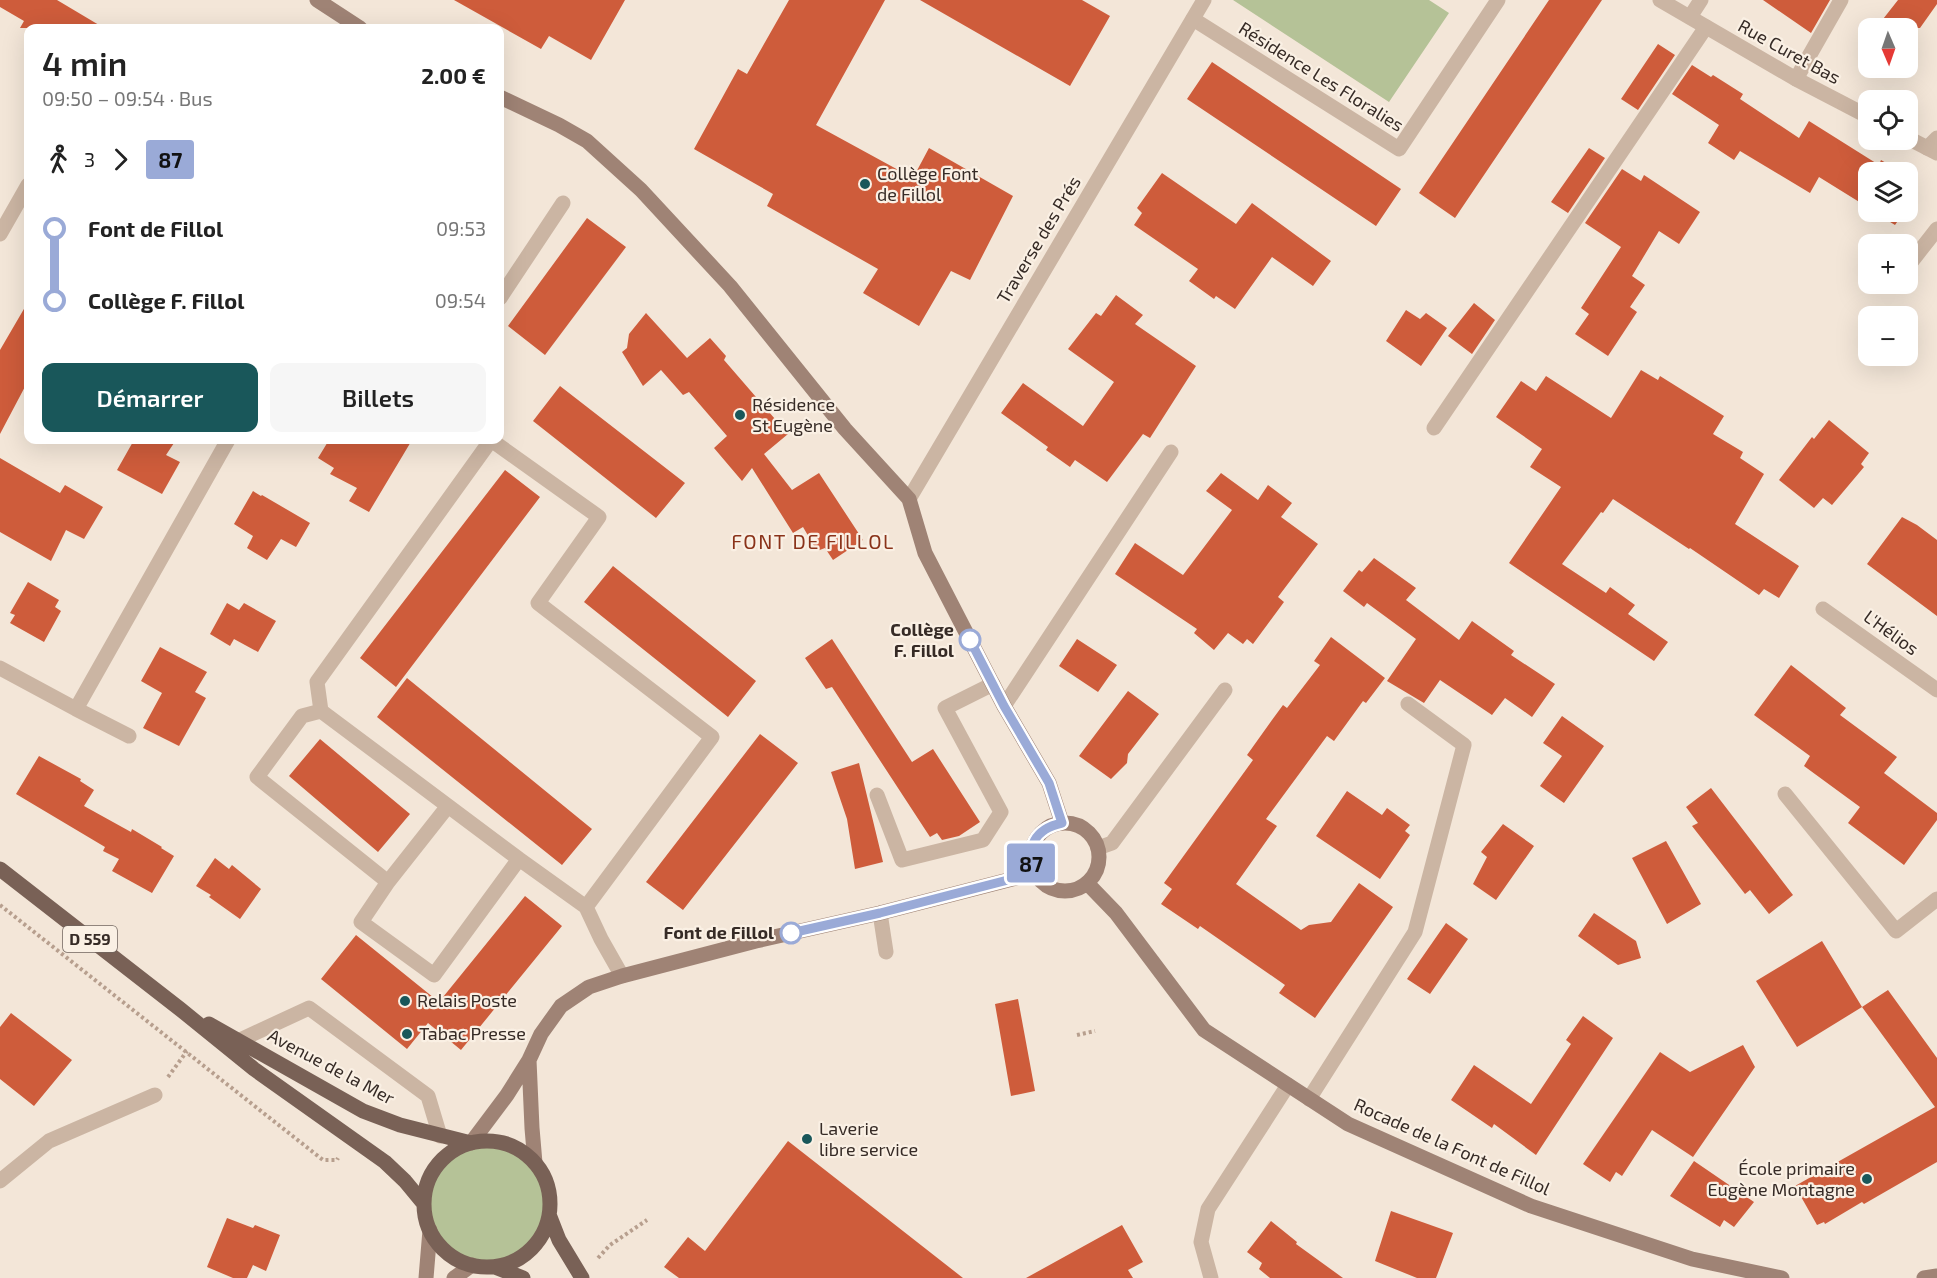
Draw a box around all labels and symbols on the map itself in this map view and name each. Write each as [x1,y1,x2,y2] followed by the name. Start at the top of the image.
[1735,14,1844,88] street label: Rue Curet Bas
[1235,16,1408,136] street label: Résidence Les Floralies
[1858,18,1918,78] north arrow
[877,162,979,205] place label: Collège Font de Fillol
[991,172,1085,307] street label: Traverse des Prés
[858,177,872,191] marker: Collège Font de Fillol
[752,393,835,436] place label: Résidence St Eugène
[733,408,747,422] marker: Résidence St Eugène
[731,529,895,553] district label: FONT DE FILLOL
[1860,605,1923,659] street label: L'Hélios
[890,618,954,661] place label: Collège F. Fillol
[959,629,981,651] marker: Collège F. Fillol
[1004,844,1058,882] line badge: 87
[663,921,774,943] place label: Font de Fillol
[780,922,802,944] marker: Font de Fillol
[63,926,117,952] road number: D 559
[417,989,517,1011] place label: Relais Poste
[398,994,412,1008] marker: Relais Poste
[419,1022,526,1044] place label: Tabac Presse
[264,1023,399,1109] street label: Avenue de la Mer
[400,1027,414,1041] marker: Tabac Presse
[1351,1093,1555,1200] street label: Rocade de la Font de Fillol
[819,1117,918,1160] place label: Laverie libre service
[800,1132,814,1146] marker: Laverie libre service
[1708,1157,1855,1200] place label: École primaire Eugène Montagne
[1860,1172,1874,1186] marker: École primaire Eugène Montagne

